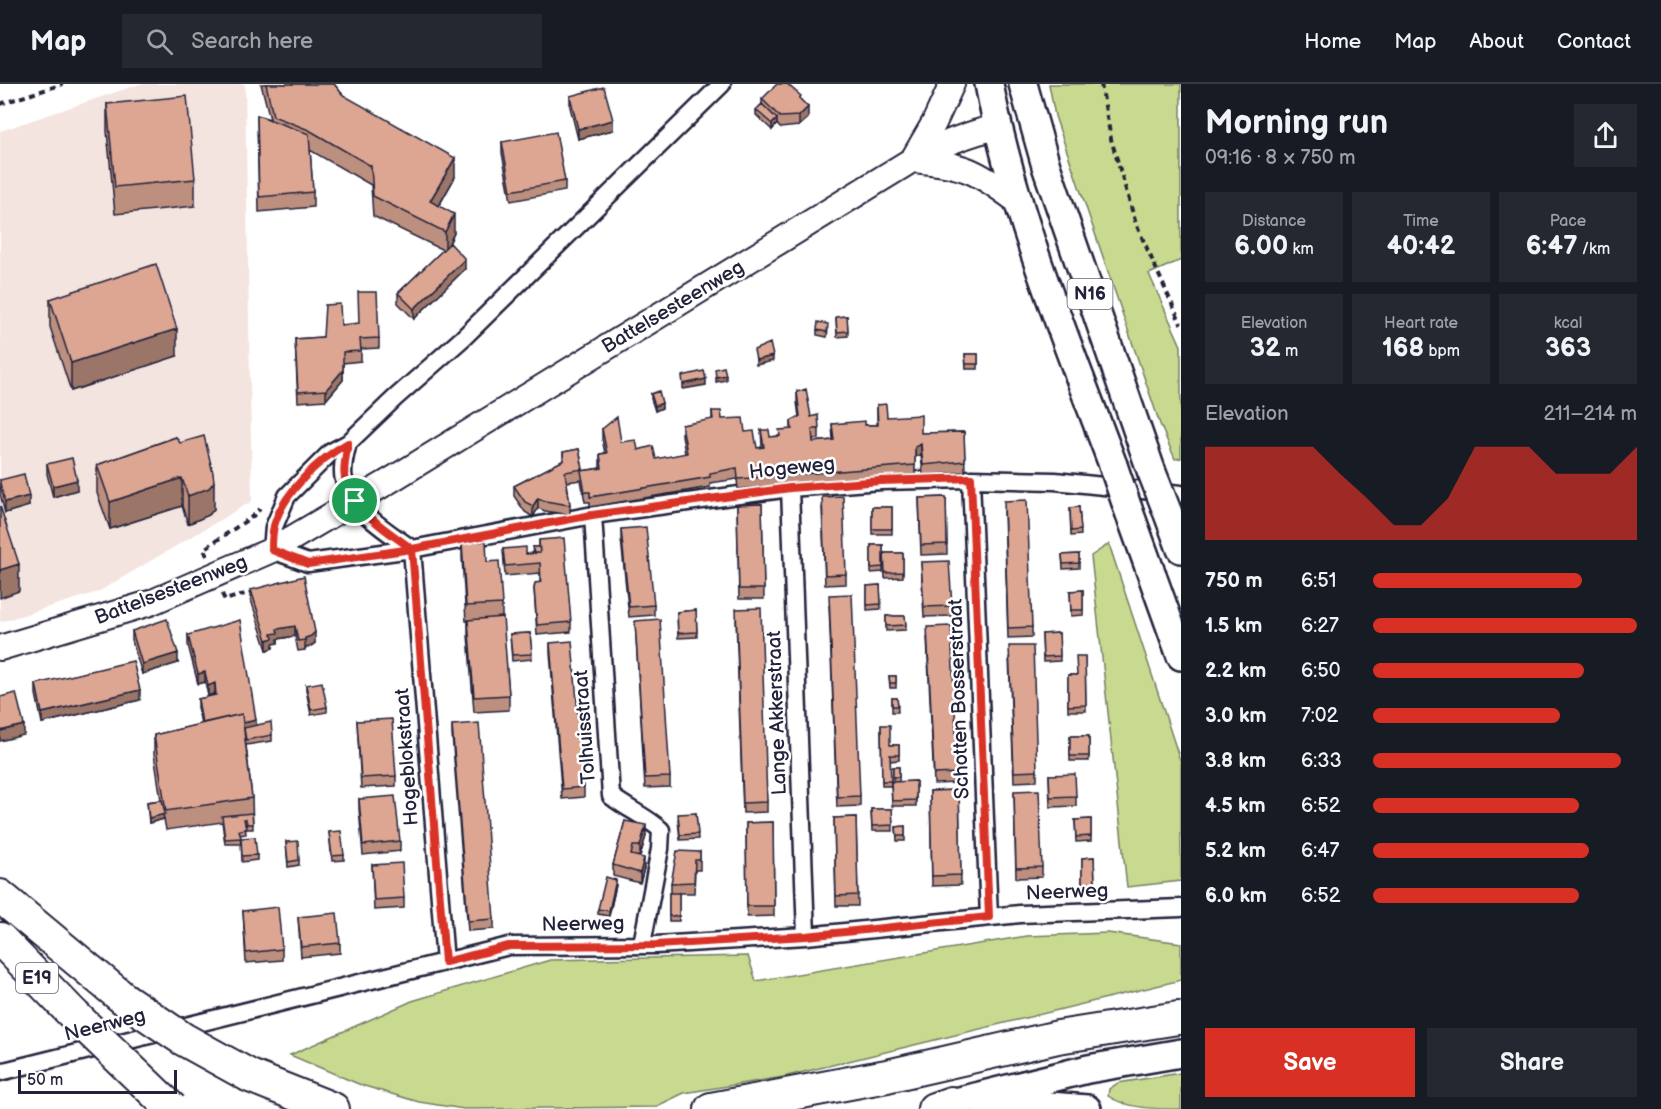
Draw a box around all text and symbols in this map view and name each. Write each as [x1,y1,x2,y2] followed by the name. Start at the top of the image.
[122,14,542,68] search box
[30,25,86,58] text: Map
[143,25,176,58] icon: search
[191,28,313,55] text: Search here
[1304,29,1361,54] text: Home
[1394,29,1436,54] text: Map
[1469,29,1524,54] text: About
[1557,29,1631,54] text: Contact
[1205,103,1388,143] text: Morning run
[1574,104,1637,167] button: share
[1205,146,1356,170] text: 09:16 · 8 × 750 m
[1242,212,1306,231] text: Distance
[1403,212,1439,231] text: Time
[1550,212,1586,231] text: Pace
[1234,231,1288,262] text: 6.00
[1387,231,1455,262] text: 40:42
[1526,231,1578,262] text: 6:47
[1288,240,1314,259] text: km
[1578,240,1610,259] text: /km
[597,255,749,359] street label: Battelsesteenweg
[1068,279,1112,309] road number: N16
[1241,314,1307,333] text: Elevation
[1384,314,1458,333] text: Heart rate
[1554,314,1582,333] text: kcal
[1250,333,1281,364] text: 32
[1382,333,1424,364] text: 168
[1545,333,1591,364] text: 363
[1281,342,1298,361] text: m
[1424,342,1460,361] text: bpm
[1205,402,1288,426] text: Elevation
[1543,402,1637,426] text: 211–214 m
[748,452,836,484] street label: Hogeweg
[329,475,380,526] pin
[338,484,371,517] icon: arrive
[91,550,251,630] street label: Battelsesteenweg
[1205,569,1263,593] text: 750 m
[1301,569,1336,593] text: 6:51
[944,598,974,800] street label: Schotten Bosserstraat
[1205,614,1262,638] text: 1.5 km
[1301,614,1339,638] text: 6:27
[762,630,792,796] street label: Lange Akkerstraat
[1205,659,1266,683] text: 2.2 km
[1301,659,1340,683] text: 6:50
[569,669,601,785] street label: Tolhuisstraat
[390,687,424,827] street label: Hogeblokstraat
[1205,704,1266,728] text: 3.0 km
[1301,704,1338,728] text: 7:02
[1205,749,1266,773] text: 3.8 km
[1301,749,1342,773] text: 6:33
[1205,794,1266,818] text: 4.5 km
[1301,794,1341,818] text: 6:52
[1205,839,1266,863] text: 5.2 km
[1301,839,1339,863] text: 6:47
[1025,879,1109,905] street label: Neerweg
[1205,884,1267,908] text: 6.0 km
[1301,884,1341,908] text: 6:52
[541,911,625,937] street label: Neerweg
[16,963,58,993] road number: E19
[62,1003,148,1047] street label: Neerweg
[1205,1028,1415,1097] button: Save
[1427,1028,1637,1097] button: Share
[18,1067,177,1094] scale bar
[27,1071,63,1090] text: 50 m

